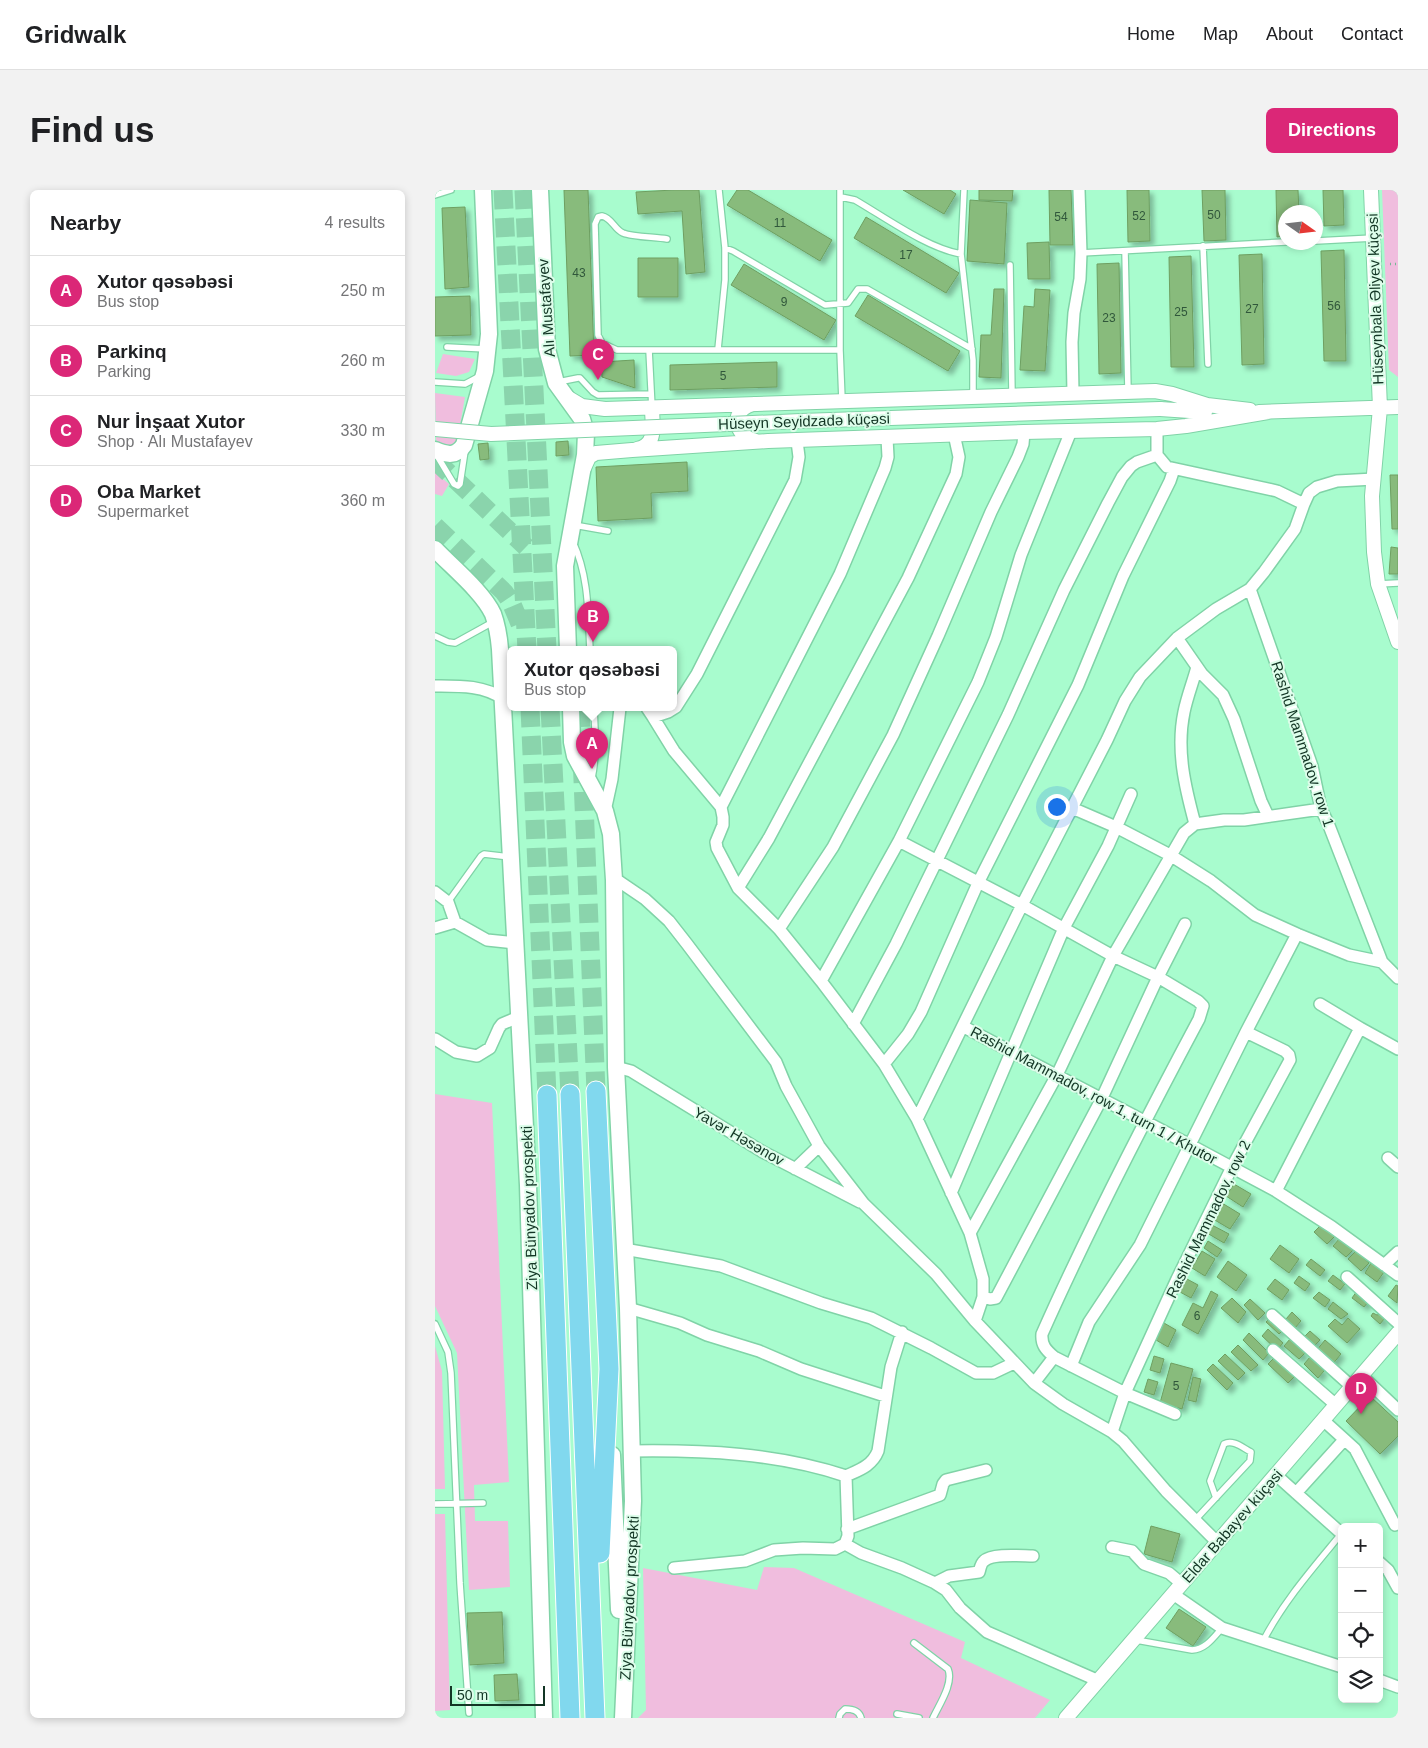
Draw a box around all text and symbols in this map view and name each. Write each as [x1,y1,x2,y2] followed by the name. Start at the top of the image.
[25,21,126,48] text: Gridwalk
[1127,24,1175,44] text: Home
[1203,24,1238,44] text: Map
[1266,24,1313,44] text: About
[1341,24,1403,44] text: Contact
[1266,108,1398,153] button: Directions
[30,110,154,149] text: Find us
[1278,205,1323,250] north arrow
[1207,208,1221,222] house number: 50
[1132,209,1146,223] house number: 52
[1054,210,1068,224] house number: 54
[50,211,121,234] text: Nearby
[1364,213,1386,385] street label: Hüseynbala Əliyev küçəsi
[325,214,385,231] text: 4 results
[774,216,787,230] house number: 11
[899,248,913,262] house number: 17
[534,258,558,358] street label: Alı Mustafayev
[572,266,586,280] house number: 43
[97,271,233,292] text: Xutor qəsəbəsi
[60,282,72,299] text: A
[341,282,385,299] text: 250 m
[97,293,159,310] text: Bus stop
[781,295,788,309] house number: 9
[1327,299,1341,313] house number: 56
[1245,302,1259,316] house number: 27
[1174,305,1188,319] house number: 25
[1102,311,1116,325] house number: 23
[582,339,614,380] pin: C
[97,341,167,362] text: Parkinq
[60,352,72,369] text: B
[341,352,385,369] text: 260 m
[97,363,151,380] text: Parking
[720,369,727,383] house number: 5
[718,410,890,432] street label: Hüseyn Seyidzadə küçəsi
[97,411,245,432] text: Nur İnşaat Xutor
[60,422,72,439] text: C
[341,422,385,439] text: 330 m
[97,433,253,450] text: Shop · Alı Mustafayev
[97,481,200,502] text: Oba Market
[60,492,72,509] text: D
[341,492,385,509] text: 360 m
[97,503,189,520] text: Supermarket
[577,601,609,642] pin: B
[507,646,677,711] popup
[524,659,660,680] text: Xutor qəsəbəsi
[1268,659,1338,829] street label: Rashid Mammadov, row 1
[524,681,586,698] text: Bus stop
[576,728,608,769] pin: A
[1044,794,1070,820] your location
[968,1023,1220,1167] street label: Rashid Mammadov, row 1, turn 1 / Khutor
[691,1103,788,1169] street label: Yavər Həsənov
[518,1126,540,1290] street label: Ziya Bünyadov prospekti
[1162,1137,1254,1301] street label: Rashid Mammadov, row 2
[1194,1309,1201,1323] house number: 6
[1345,1373,1377,1414] pin: D
[1173,1379,1180,1393] house number: 5
[1178,1466,1286,1586] street label: Eldar Babayev küçəsi
[616,1516,642,1680] street label: Ziya Bünyadov prospekti
[1338,1523,1383,1703] map controls
[1338,1523,1383,1568] button: +
[1338,1568,1383,1613] button: −
[1338,1613,1383,1658] button: locate
[1338,1658,1383,1703] button: layers
[450,1683,545,1706] scale bar
[457,1687,488,1703] text: 50 m

